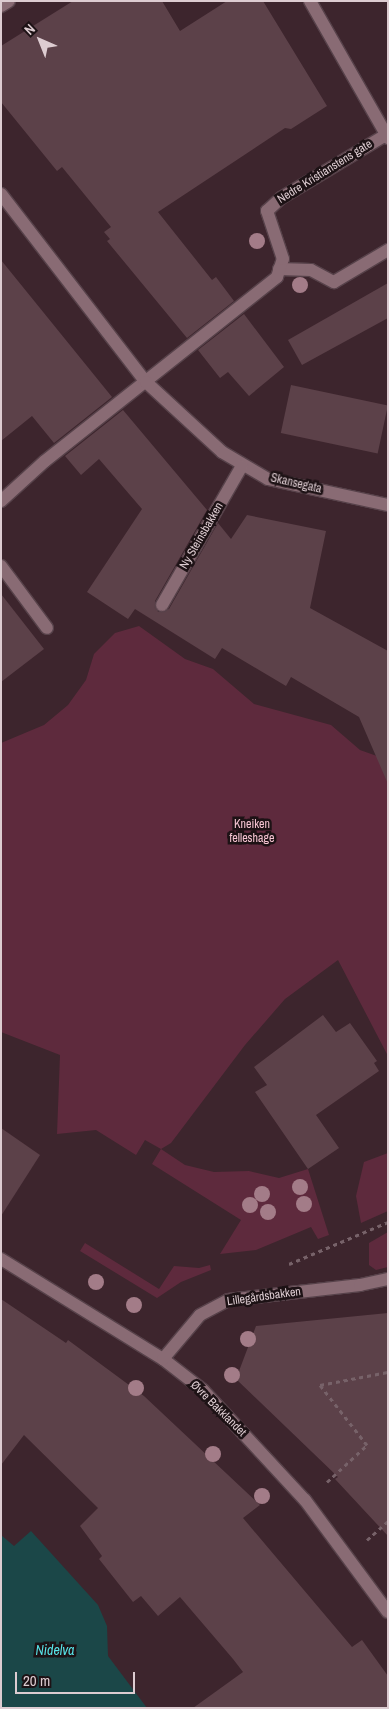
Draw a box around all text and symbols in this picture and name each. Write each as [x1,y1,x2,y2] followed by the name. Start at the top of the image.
[15,15,65,65] north arrow
[20,20,39,39] text: N
[275,137,375,207] street label: Nedre Kristianstens gate
[269,471,323,497] street label: Skansegata
[177,500,227,572] street label: Ny Steinsbakken
[230,818,274,846] park label: Kneiken felleshage
[226,1285,302,1309] street label: Lillegårdsbakken
[187,1378,249,1440] street label: Øvre Bakklandet
[36,1642,74,1658] water label: Nidelva
[18,1662,138,1694] scale bar
[23,1670,50,1691] text: 20 m

